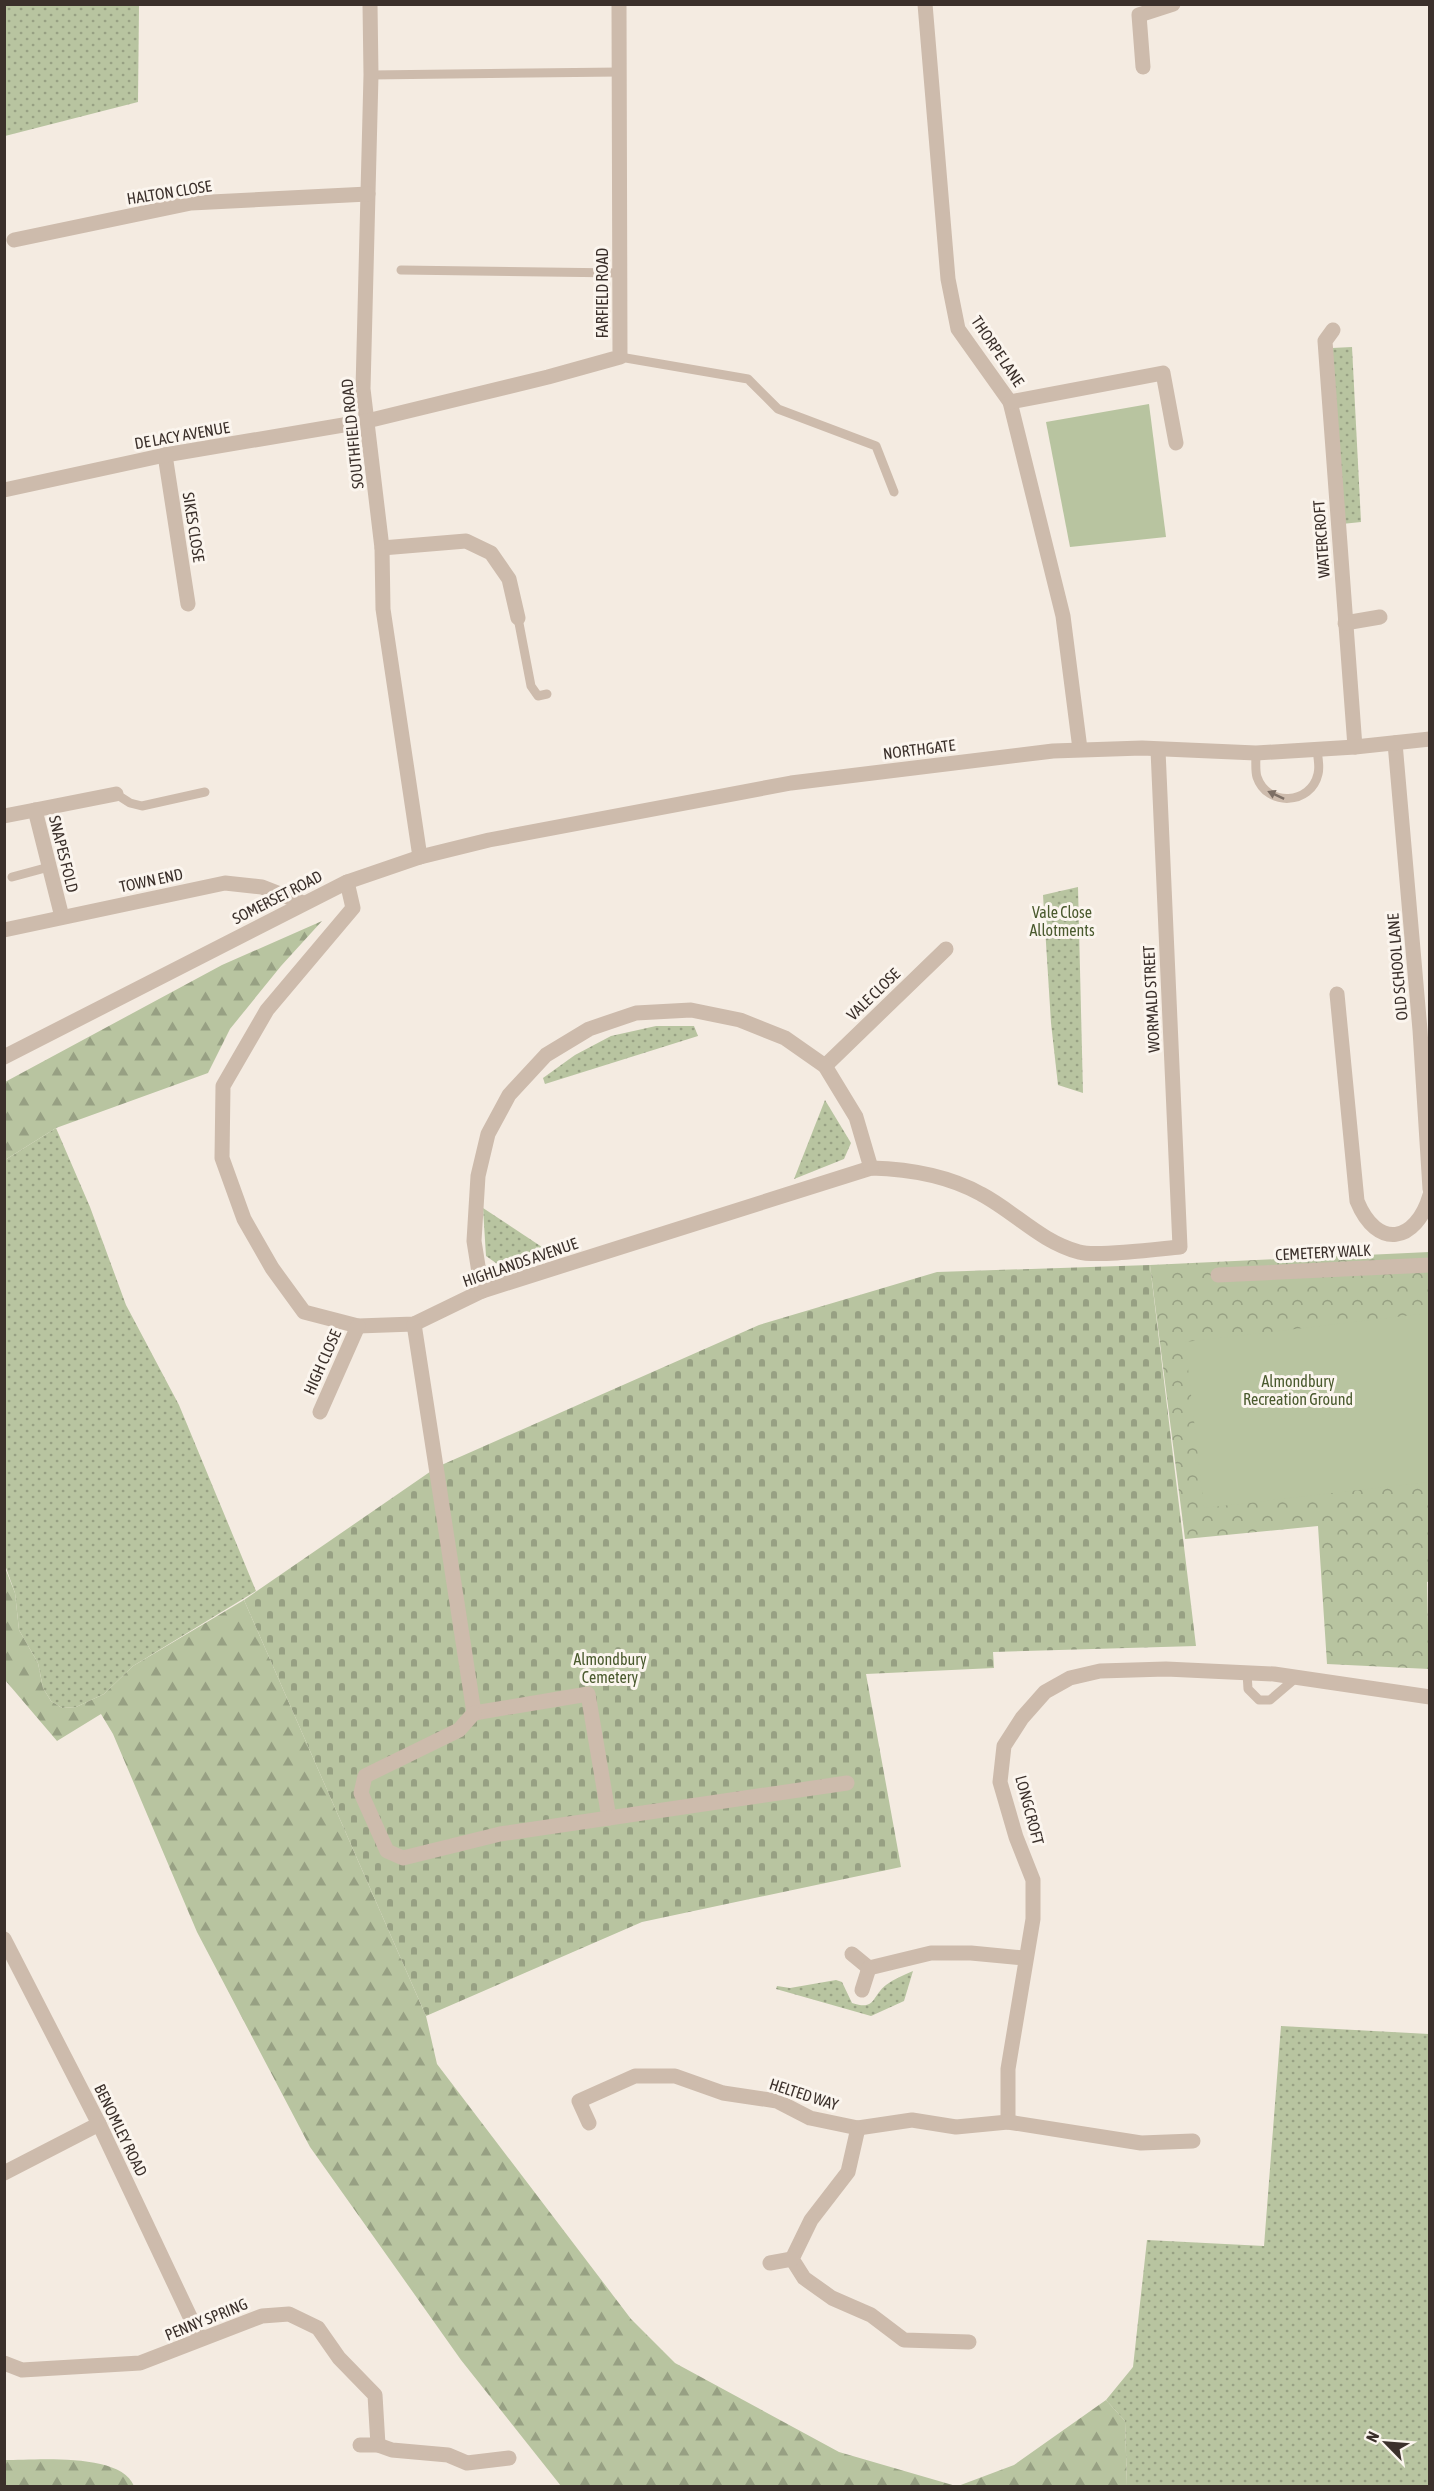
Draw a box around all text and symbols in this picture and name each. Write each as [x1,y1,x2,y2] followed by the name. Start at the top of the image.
[125,176,213,208] street label: HALTON CLOSE
[593,248,611,338] street label: FARFIELD ROAD
[968,312,1028,390] street label: THORPE LANE
[337,378,367,490] street label: SOUTHFIELD ROAD
[133,418,231,452] street label: DE LACY AVENUE
[180,491,208,563] street label: SIKES CLOSE
[1309,499,1333,579] street label: WATERCROFT
[882,736,956,762] street label: NORTHGATE
[1268,790,1285,799] one-way arrow
[46,814,82,894] street label: SNAPES FOLD
[118,865,184,895] street label: TOWN END
[229,867,325,927] street label: SOMERSET ROAD
[1029,903,1095,939] park label: Vale Close Allotments
[1383,913,1411,1021] street label: OLD SCHOOL LANE
[1139,945,1163,1053] street label: WORMALD STREET
[843,964,903,1024] street label: VALE CLOSE
[460,1234,580,1290] street label: HIGHLANDS AVENUE
[1275,1240,1371,1263] street label: CEMETERY WALK
[300,1327,344,1397] street label: HIGH CLOSE
[1243,1372,1353,1408] park label: Almondbury Recreation Ground
[573,1650,647,1687] park label: Almondbury Cemetery
[1012,1773,1048,1847] street label: LONGCROFT
[767,2074,842,2114] street label: HELTED WAY
[91,2081,151,2179] street label: BENOMLEY ROAD
[162,2294,250,2344] street label: PENNY SPRING
[1356,2413,1416,2473] north arrow
[1362,2429,1383,2445] text: N

